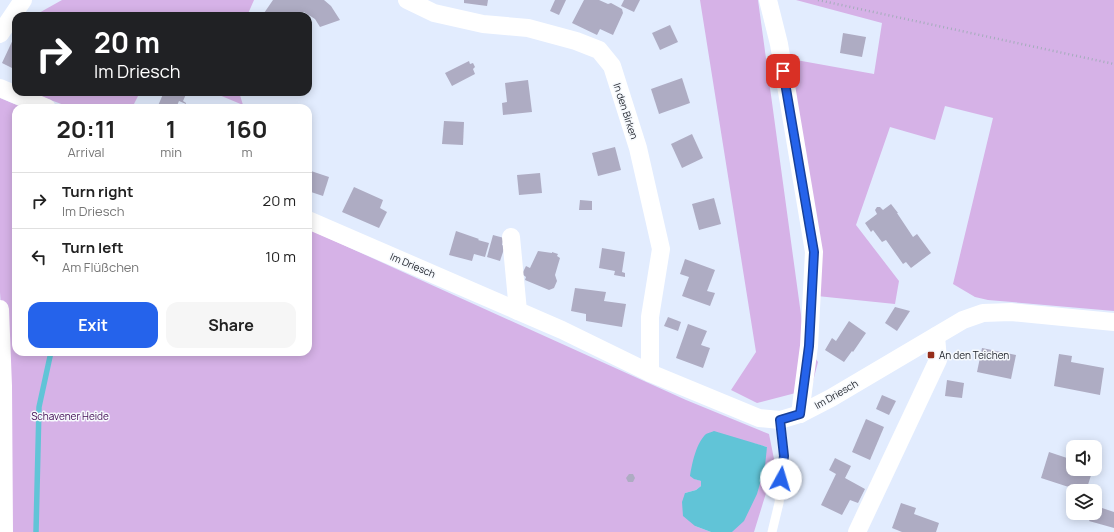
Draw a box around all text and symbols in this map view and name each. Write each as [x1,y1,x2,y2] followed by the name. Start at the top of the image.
[94,23,160,61] text: 20 m
[28,28,80,80] icon: right
[766,54,800,88] pin
[94,59,180,83] text: Im Driesch
[772,60,794,82] icon: arrive
[610,81,642,141] street label: In den Birken
[56,112,116,145] text: 20:11
[166,112,176,145] text: 1
[226,112,268,145] text: 160
[68,143,105,161] text: Arrival
[160,143,182,161] text: min
[241,143,252,161] text: m
[62,181,133,202] text: Turn right
[28,190,50,212] icon: right
[263,190,296,211] text: 20 m
[62,202,124,220] text: Im Driesch
[62,237,124,258] text: Turn left
[28,246,50,268] icon: left
[265,246,296,267] text: 10 m
[388,249,438,281] street label: Im Driesch
[62,258,139,276] text: Am Flüßchen
[28,302,158,348] button: Exit
[166,302,296,348] button: Share
[939,348,1009,362] place label: An den Teichen
[926,350,936,360] marker: An den Teichen
[812,376,860,412] street label: Im Driesch
[31,409,109,423] park label: Schavener Heide
[1066,440,1102,520] map controls
[1066,440,1102,476] button: sound
[760,458,802,500] position arrow
[1066,484,1102,520] button: layers

